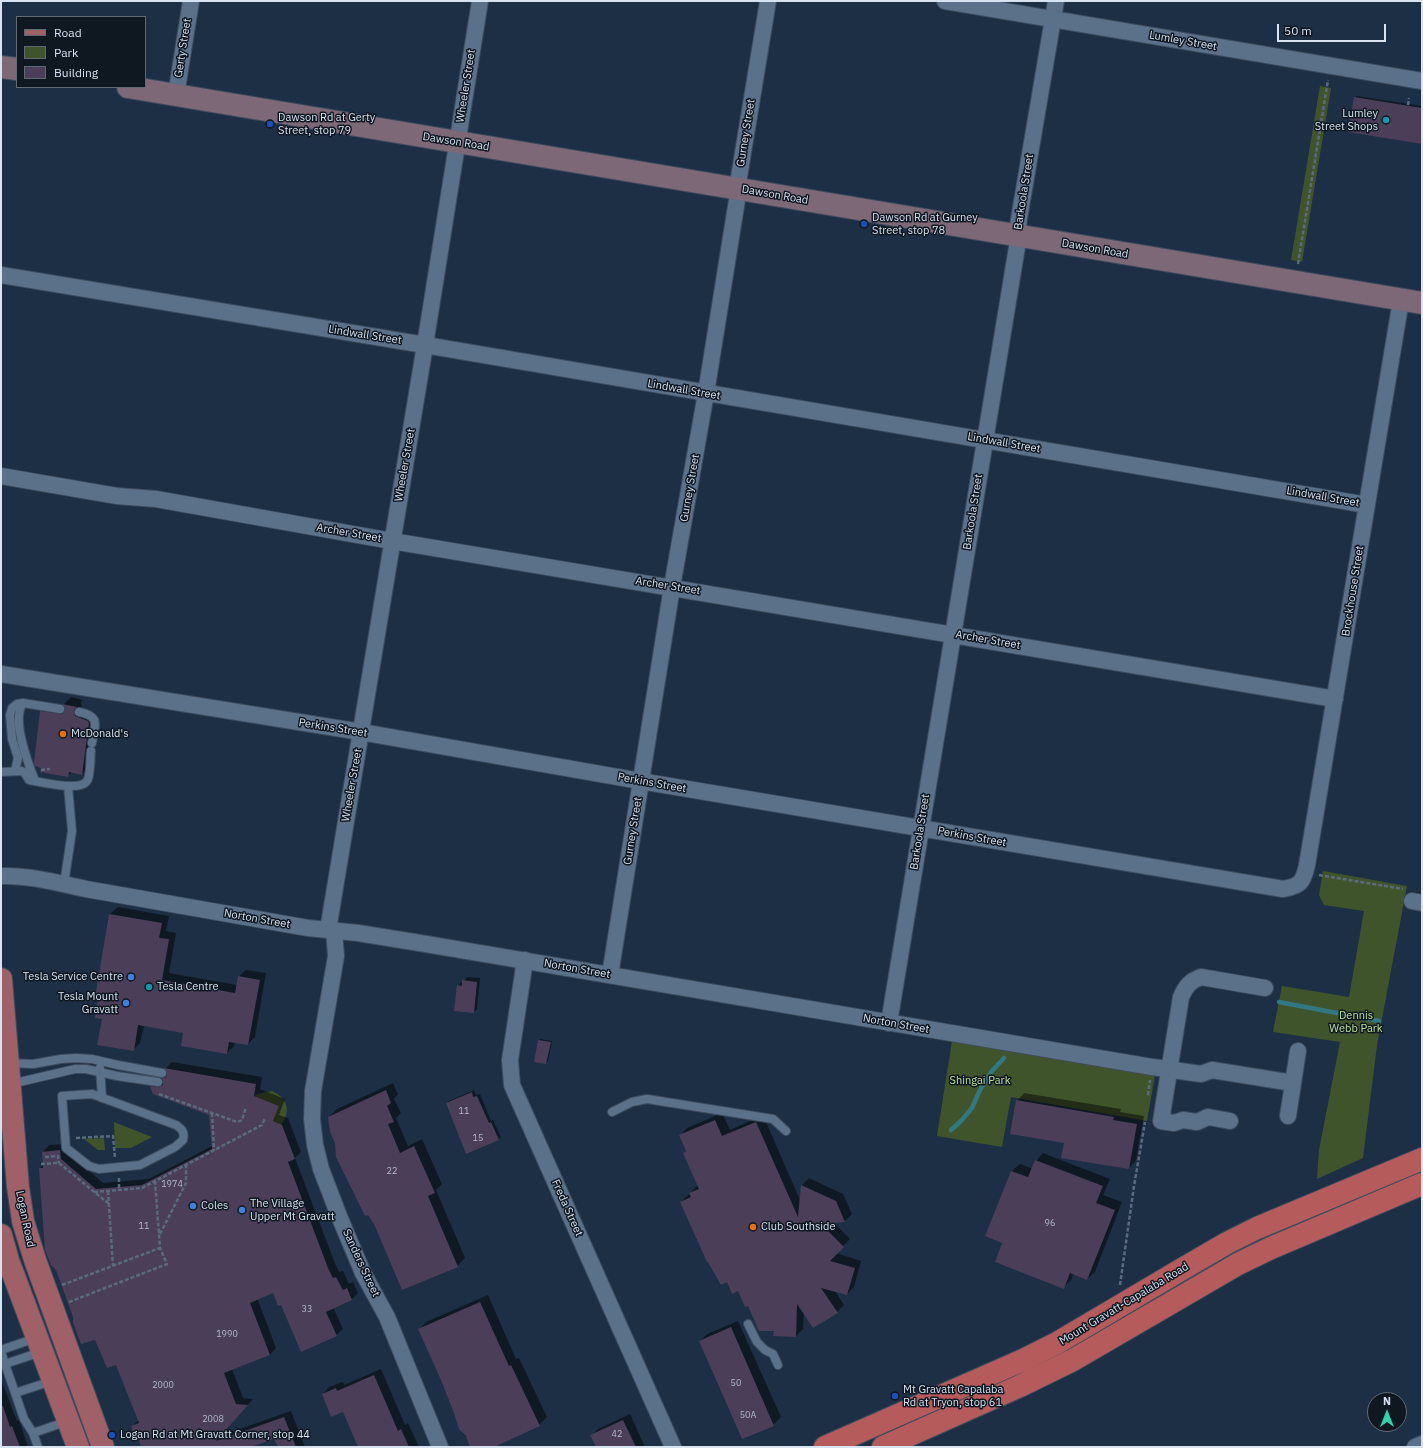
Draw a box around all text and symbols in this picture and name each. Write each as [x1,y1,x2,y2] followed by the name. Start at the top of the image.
[16,16,146,88] legend
[1279,16,1388,42] scale bar
[172,17,194,79] street label: Gerty Street
[1284,23,1312,38] text: 50 m
[54,25,82,40] text: Road
[1148,29,1218,53] street label: Lumley Street
[54,45,78,60] text: Park
[454,48,478,124] street label: Wheeler Street
[54,65,98,80] text: Building
[734,98,758,168] street label: Gurney Street
[1315,107,1378,133] place label: Lumley Street Shops
[278,111,375,137] place label: Dawson Rd at Gerty Street, stop 79
[1381,115,1391,125] marker: Lumley Street Shops
[265,119,275,129] marker: Dawson Rd at Gerty Street, stop 79
[422,130,490,154] street label: Dawson Road
[1011,153,1037,231] street label: Barkoola Street
[741,183,809,207] street label: Dawson Road
[872,211,978,237] place label: Dawson Rd at Gurney Street, stop 78
[859,219,869,229] marker: Dawson Rd at Gurney Street, stop 78
[1061,237,1129,261] street label: Dawson Road
[328,323,402,347] street label: Lindwall Street
[647,377,721,403] street label: Lindwall Street
[392,427,418,503] street label: Wheeler Street
[967,430,1041,456] street label: Lindwall Street
[678,453,702,523] street label: Gurney Street
[960,473,986,551] street label: Barkoola Street
[1286,484,1360,510] street label: Lindwall Street
[316,521,382,545] street label: Archer Street
[1339,545,1367,637] street label: Brockhouse Street
[635,574,701,598] street label: Archer Street
[955,628,1021,652] street label: Archer Street
[298,716,368,740] street label: Perkins Street
[71,727,129,741] place label: McDonald's
[58,729,68,739] marker: McDonald's
[339,747,365,823] street label: Wheeler Street
[617,770,687,796] street label: Perkins Street
[907,793,933,871] street label: Barkoola Street
[621,796,645,866] street label: Gurney Street
[937,824,1007,850] street label: Perkins Street
[223,907,291,931] street label: Norton Street
[543,957,611,981] street label: Norton Street
[23,970,123,984] place label: Tesla Service Centre
[126,972,136,982] marker: Tesla Service Centre
[157,980,218,994] place label: Tesla Centre
[144,982,154,992] marker: Tesla Centre
[58,990,118,1016] place label: Tesla Mount Gravatt
[121,998,131,1008] marker: Tesla Mount Gravatt
[1329,1009,1383,1035] park label: Dennis Webb Park
[862,1012,930,1036] street label: Norton Street
[950,1074,1010,1088] park label: Shingai Park
[459,1106,469,1116] house number: 11
[473,1133,483,1143] house number: 15
[387,1166,397,1176] house number: 22
[549,1177,585,1239] street label: Freda Street
[161,1179,183,1189] house number: 1974
[13,1190,37,1248] street label: Logan Road
[250,1197,335,1223] place label: The Village Upper Mt Gravatt
[201,1199,228,1213] place label: Coles
[188,1201,198,1211] marker: Coles
[237,1205,247,1215] marker: The Village Upper Mt Gravatt
[1045,1218,1055,1228] house number: 96
[761,1220,835,1234] place label: Club Southside
[139,1221,149,1231] house number: 11
[748,1222,758,1232] marker: Club Southside
[340,1227,382,1299] street label: Sanders Street
[1057,1260,1191,1348] street label: Mount Gravatt-Capalaba Road
[302,1304,312,1314] house number: 33
[216,1329,238,1339] house number: 1990
[731,1378,741,1388] house number: 50
[152,1380,174,1390] house number: 2000
[903,1383,1003,1409] place label: Mt Gravatt Capalaba Rd at Tryon, stop 61
[890,1391,900,1401] marker: Mt Gravatt Capalaba Rd at Tryon, stop 61
[1367,1392,1407,1432] north arrow
[1383,1394,1391,1408] text: N
[740,1410,756,1420] house number: 50A
[202,1414,224,1424] house number: 2008
[120,1428,310,1442] place label: Logan Rd at Mt Gravatt Corner, stop 44
[612,1429,622,1439] house number: 42
[107,1430,117,1440] marker: Logan Rd at Mt Gravatt Corner, stop 44

